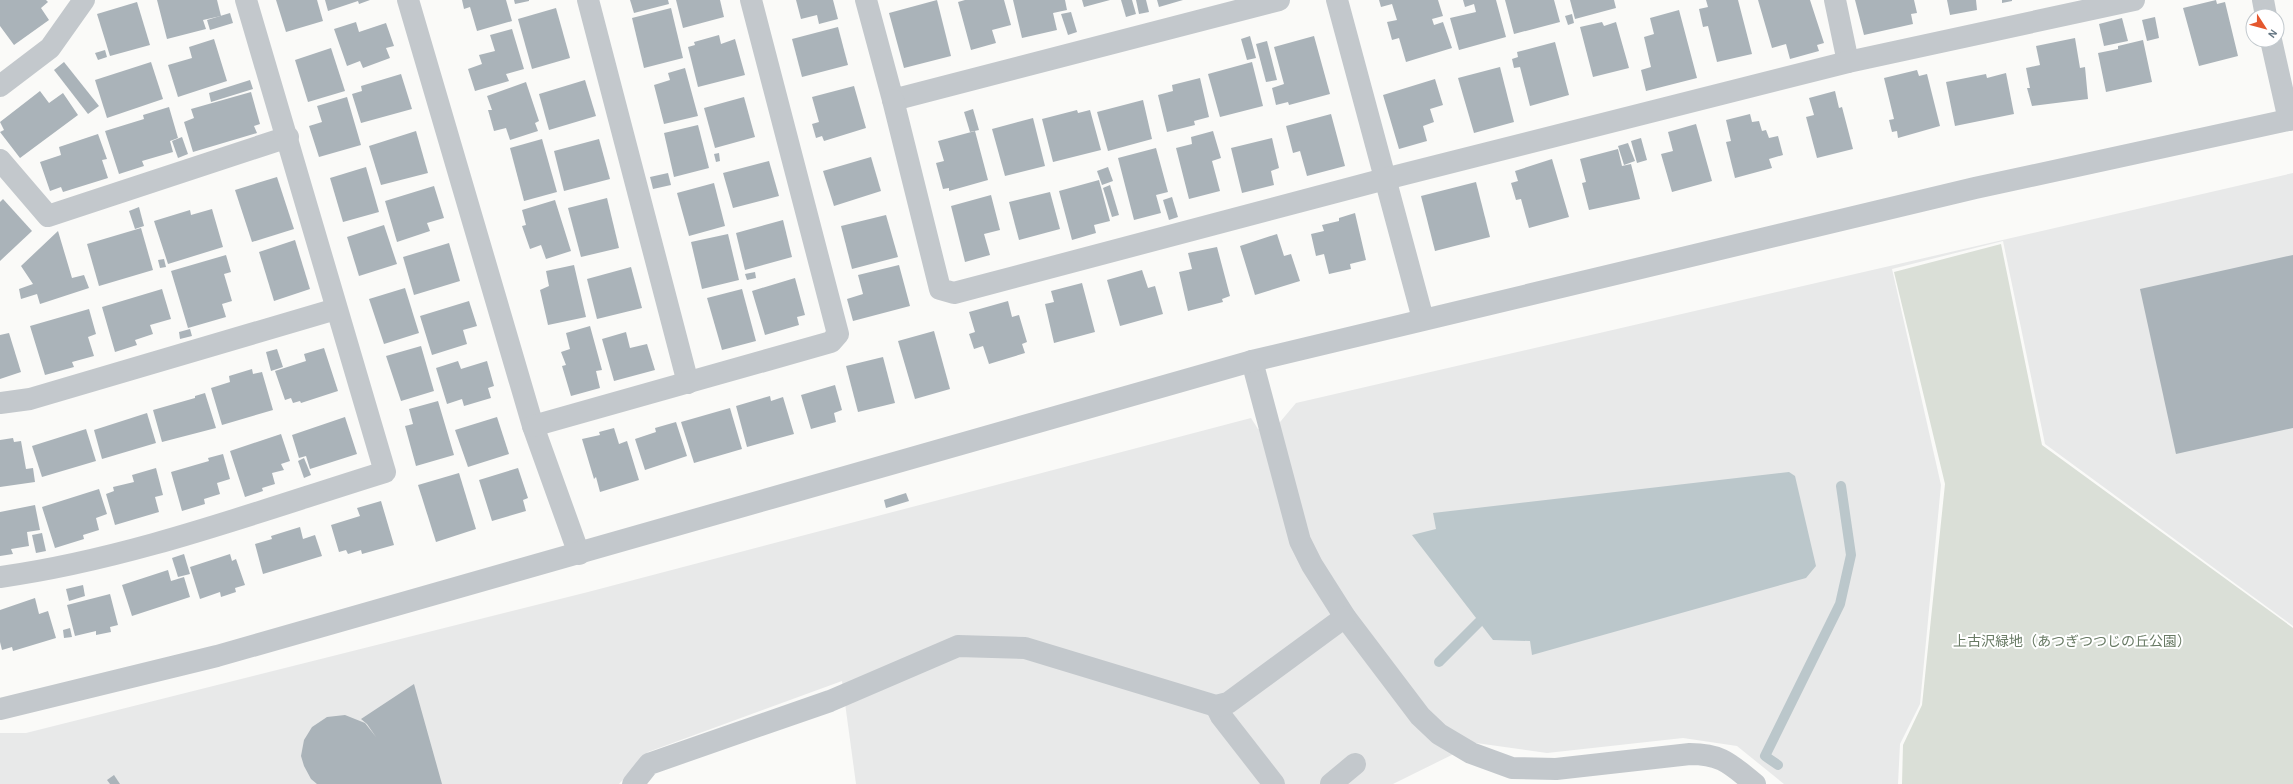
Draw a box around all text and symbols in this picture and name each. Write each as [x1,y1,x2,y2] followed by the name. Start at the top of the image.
[2245,8,2285,48] north arrow
[2266,27,2279,40] text: N
[1953,634,2191,649] park label: 上古沢緑地（あつぎつつじの丘公園）

